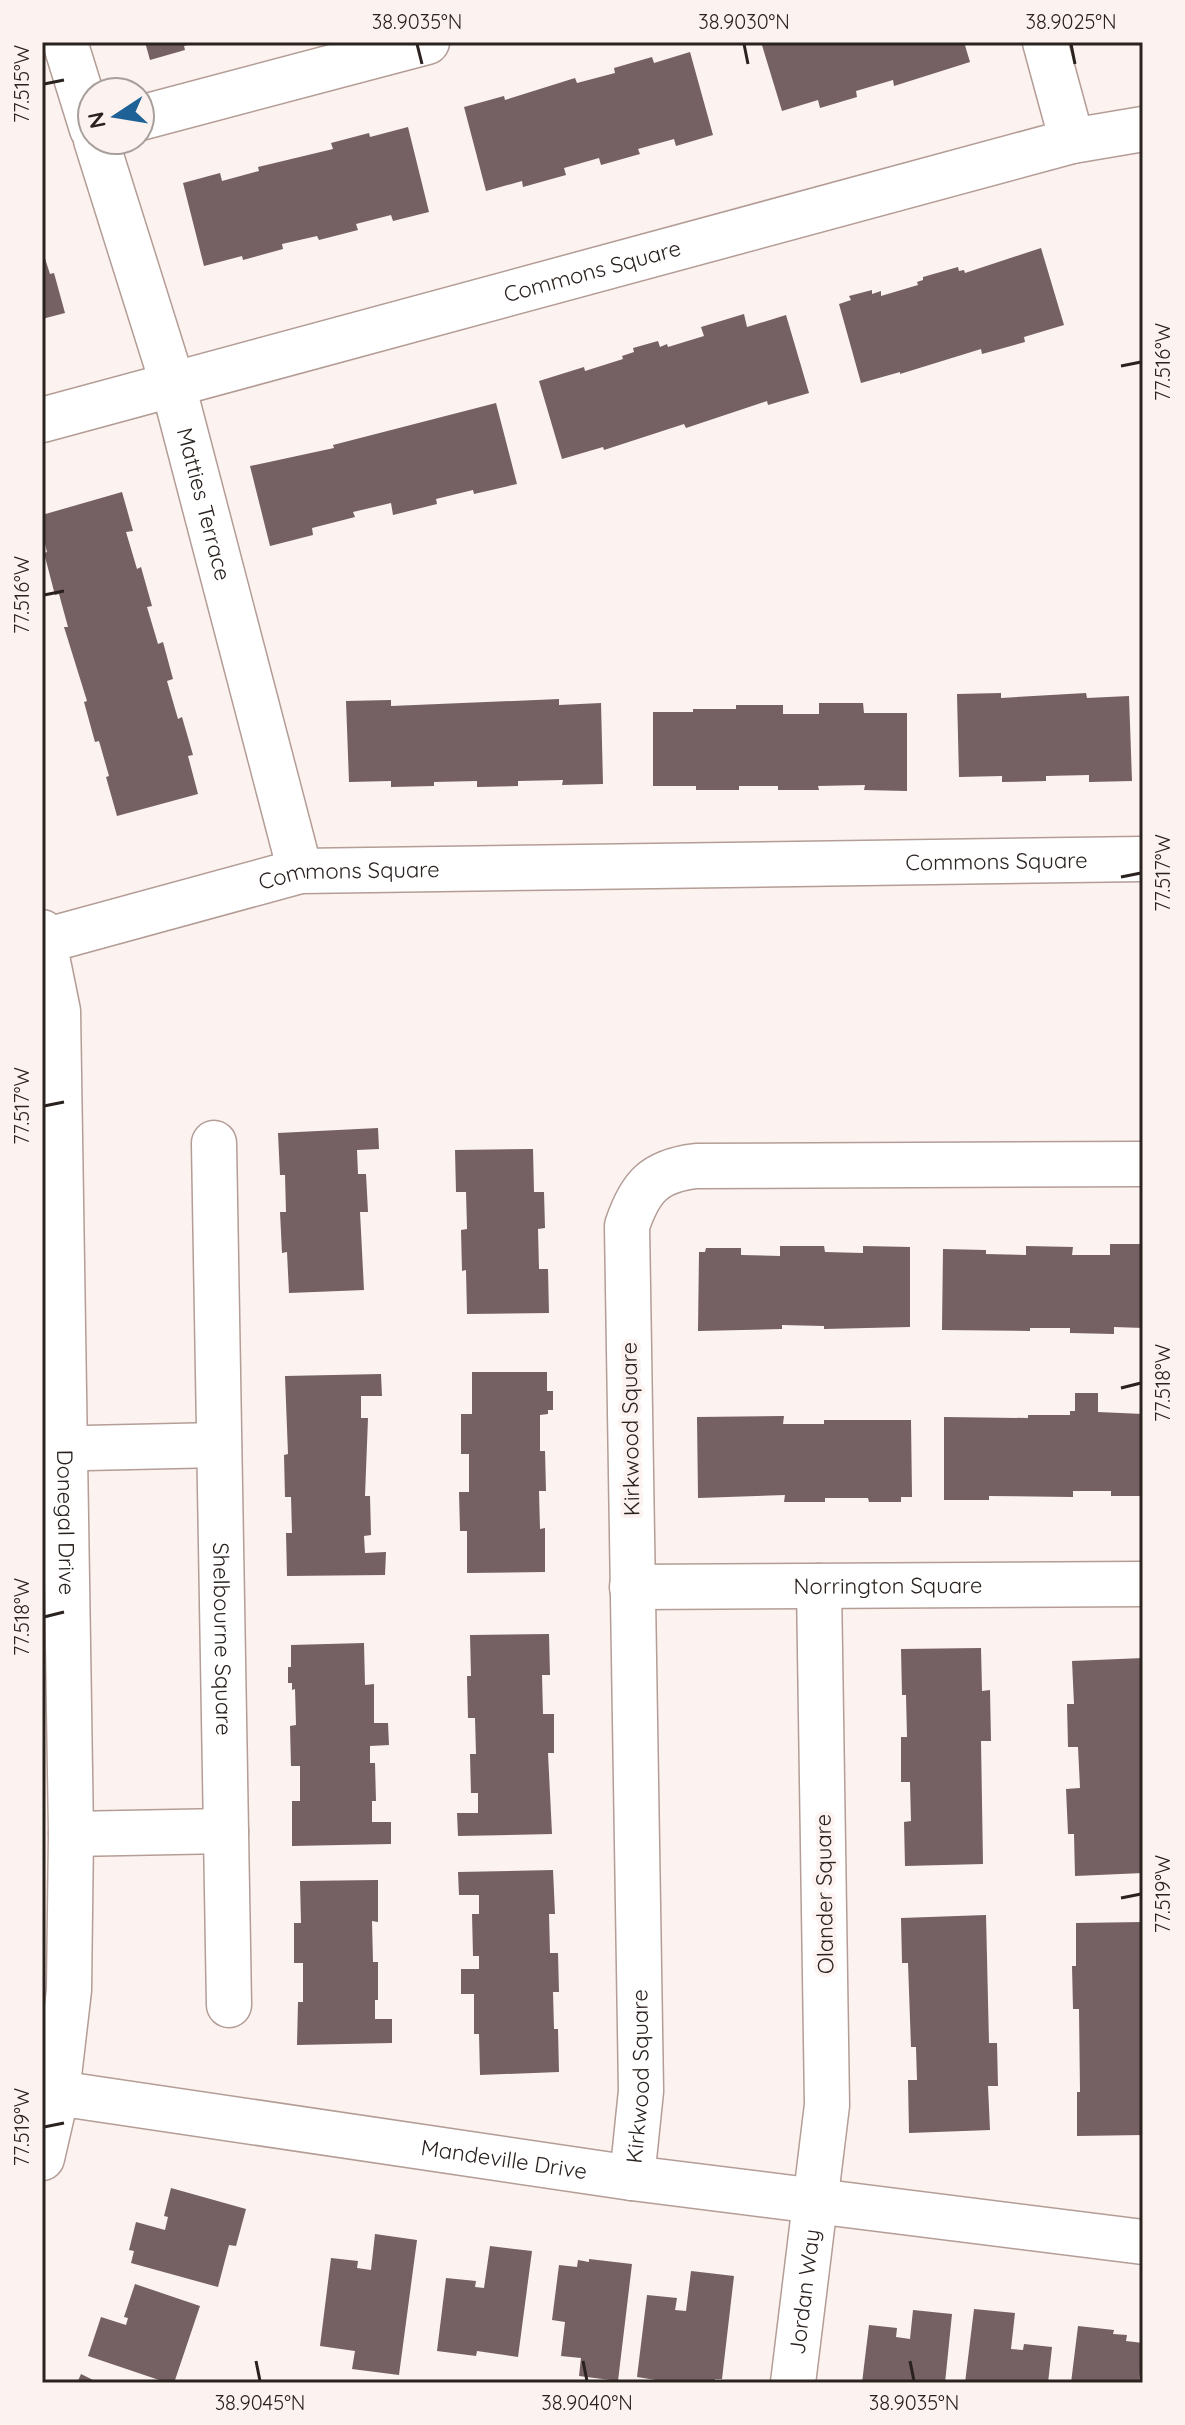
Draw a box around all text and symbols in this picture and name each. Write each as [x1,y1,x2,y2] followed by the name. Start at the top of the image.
[372,9,462,34] text: 38.9035°N
[698,9,790,34] text: 38.9030°N
[1025,9,1117,34] text: 38.9025°N
[9,45,34,123] text: 77.515°W
[76,76,156,156] north arrow
[81,109,112,131] text: N
[501,234,684,308] street label: Commons Square
[1150,323,1175,401] text: 77.516°W
[171,425,238,584] street label: Matties Terrace
[9,556,34,634] text: 77.516°W
[1150,834,1175,912] text: 77.517°W
[905,846,1088,876] street label: Commons Square
[255,855,440,896] street label: Commons Square
[9,1067,34,1145] text: 77.517°W
[614,1342,646,1516] street label: Kirkwood Square
[1150,1344,1175,1422] text: 77.518°W
[51,1449,81,1595] street label: Donegal Drive
[207,1542,238,1736] street label: Shelbourne Square
[793,1571,983,1600] street label: Norrington Square
[9,1578,34,1656] text: 77.518°W
[809,1814,839,1974] street label: Olander Square
[1150,1855,1175,1933] text: 77.519°W
[620,1989,655,2165] street label: Kirkwood Square
[9,2088,34,2166] text: 77.519°W
[419,2133,589,2185] street label: Mandeville Drive
[783,2227,826,2356] street label: Jordan Way
[215,2390,305,2415] text: 38.9045°N
[541,2390,633,2415] text: 38.9040°N
[869,2390,959,2415] text: 38.9035°N

